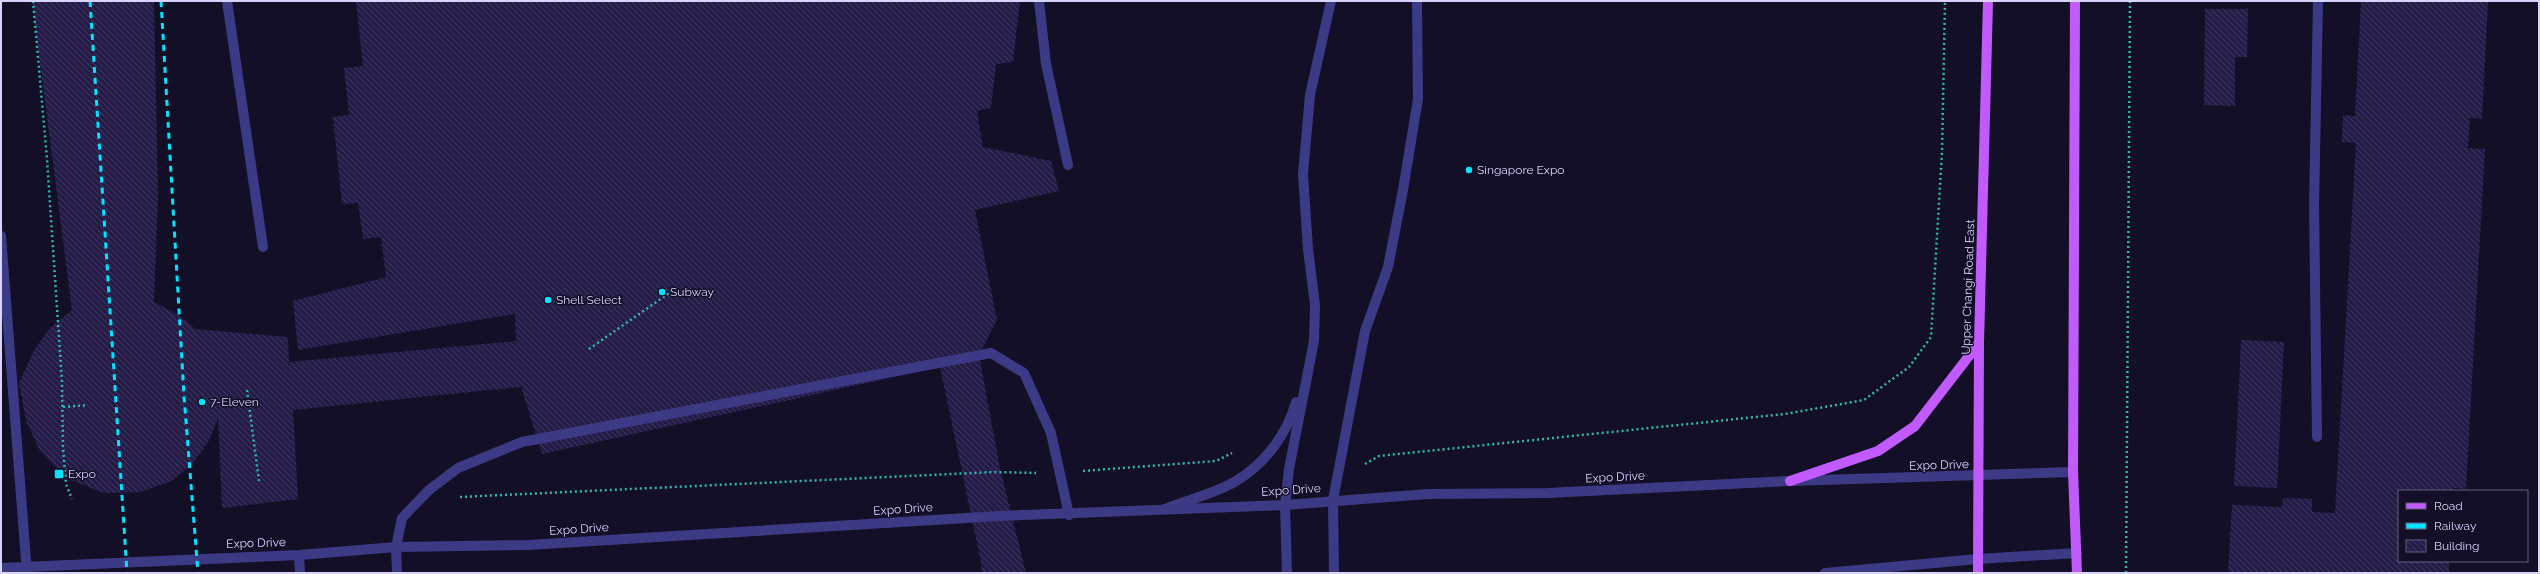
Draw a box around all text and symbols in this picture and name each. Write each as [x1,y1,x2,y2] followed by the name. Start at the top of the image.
[1477,163,1564,177] place label: Singapore Expo
[1464,165,1474,175] marker: Singapore Expo
[1959,219,1977,355] street label: Upper Changi Road East
[670,285,715,299] place label: Subway
[657,287,667,297] marker: Subway
[556,293,622,307] place label: Shell Select
[543,295,553,305] marker: Shell Select
[210,395,259,409] place label: 7-Eleven
[197,397,207,407] marker: 7-Eleven
[1909,457,1969,473] street label: Expo Drive
[68,467,96,481] place label: Expo
[53,468,65,480] marker: Expo
[1585,468,1645,486] street label: Expo Drive
[1261,481,1321,499] street label: Expo Drive
[2398,490,2528,562] legend
[2434,499,2463,513] text: Road
[873,500,933,518] street label: Expo Drive
[2434,519,2477,533] text: Railway
[549,520,609,538] street label: Expo Drive
[226,535,286,551] street label: Expo Drive
[2434,539,2480,553] text: Building

